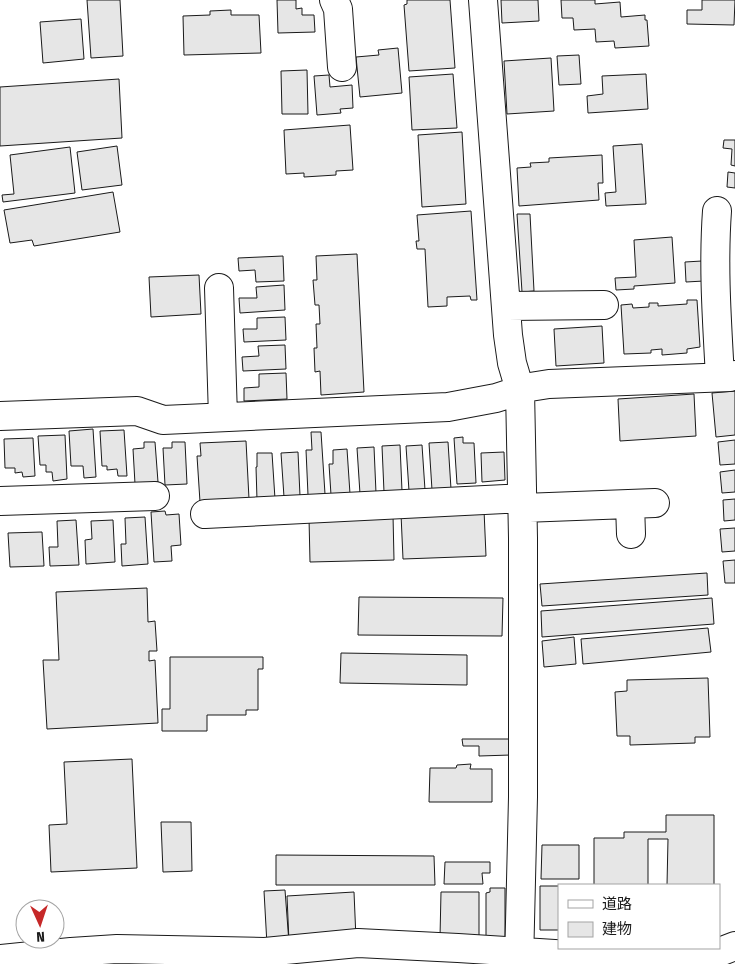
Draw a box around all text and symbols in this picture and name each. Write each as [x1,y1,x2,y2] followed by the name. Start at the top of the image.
[558,884,720,949] legend
[602,895,632,913] text: 道路
[15,899,65,949] north arrow
[602,920,632,938] text: 建物
[36,928,45,945] text: N

